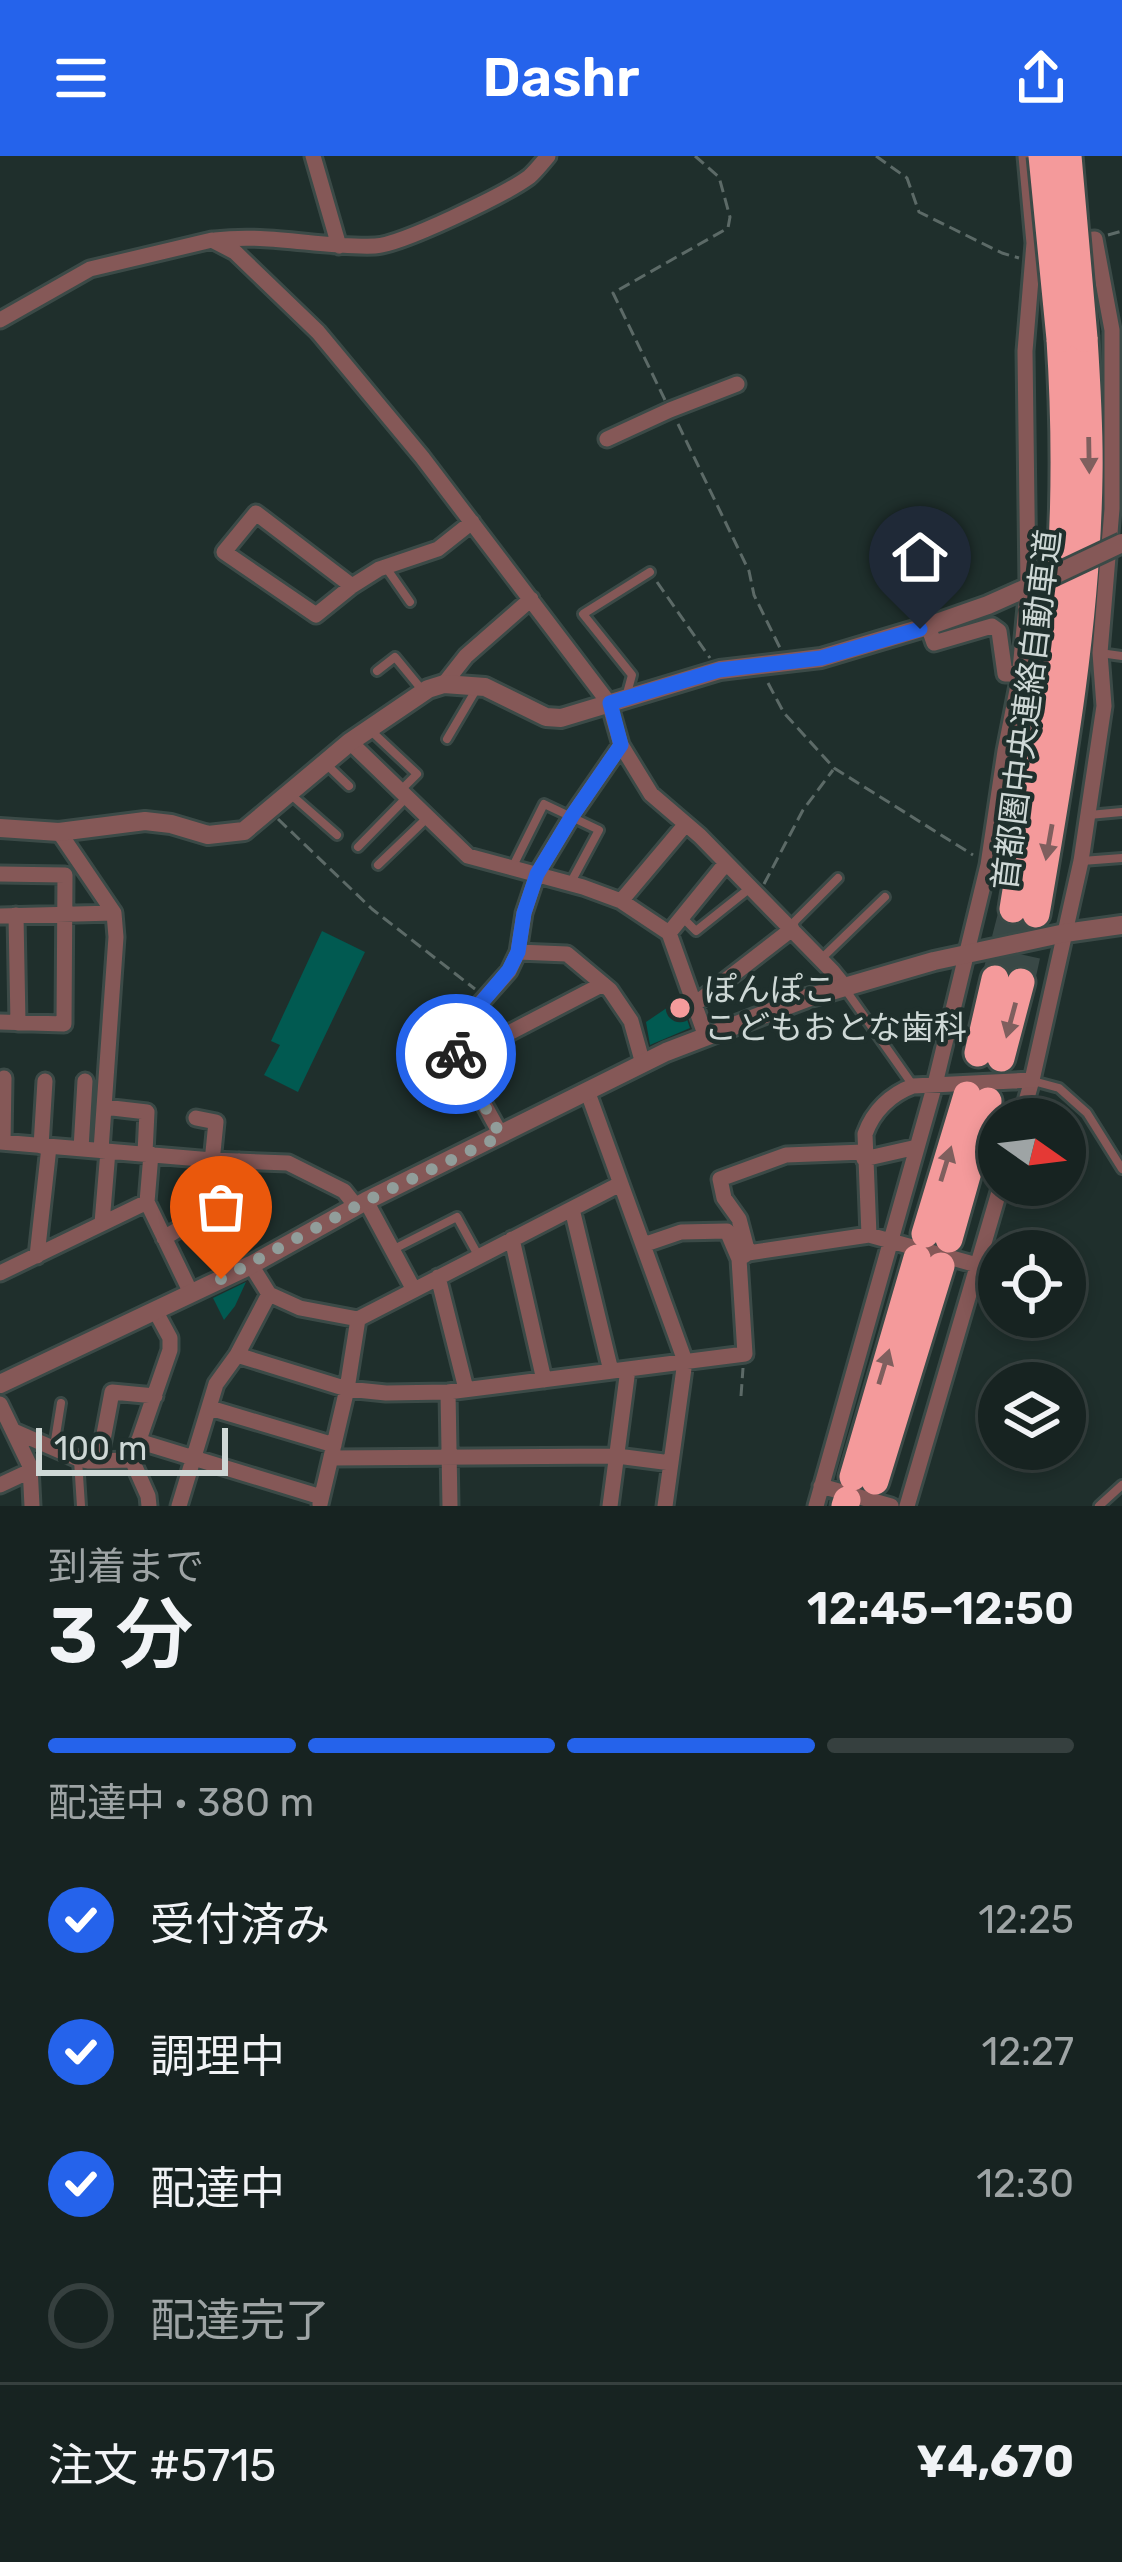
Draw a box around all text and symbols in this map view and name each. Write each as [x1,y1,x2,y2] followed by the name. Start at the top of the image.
[48,45,114,111] icon: menu
[1008,45,1074,111] icon: share
[483,46,639,110] text: Dashr
[1079,437,1098,475] one-way arrow
[869,506,971,629] pin
[887,524,953,590] icon: home
[985,528,1068,893] street label: 首都圏中央連絡自動車道
[1039,824,1057,862] one-way arrow
[704,970,967,1047] place label: ぽんぽこ こどもおとな歯科
[396,994,516,1114] courier
[667,995,693,1021] marker: ぽんぽこ こどもおとな歯科
[1001,1002,1020,1039] one-way arrow
[423,1021,489,1087] icon: bike
[978,1098,1086,1206] north arrow
[978,1098,1086,1470] map controls
[938,1145,956,1182] one-way arrow
[170,1156,272,1279] pin
[188,1174,254,1240] icon: bag
[978,1230,1086,1338] button: locate
[876,1348,894,1385] one-way arrow
[978,1362,1086,1470] button: layers
[36,1422,228,1475] scale bar
[54,1429,147,1468] text: 100 m
[48,1544,204,1590] text: 到着まで
[807,1582,1074,1635] text: 12:45–12:50
[48,1589,193,1682] text: 3 分
[48,1780,314,1826] text: 配達中 · 380 m
[48,1887,114,1953] icon: check
[978,1897,1074,1943] text: 12:25
[150,1898,330,1951] text: 受付済み
[48,2019,114,2085] icon: check
[982,2029,1074,2075] text: 12:27
[150,2030,285,2083] text: 調理中
[48,2151,114,2217] icon: check
[976,2161,1074,2207] text: 12:30
[150,2162,285,2215] text: 配達中
[150,2294,330,2347] text: 配達完了
[916,2435,1074,2488] text: ¥4,670
[48,2439,276,2492] text: 注文 #5715

